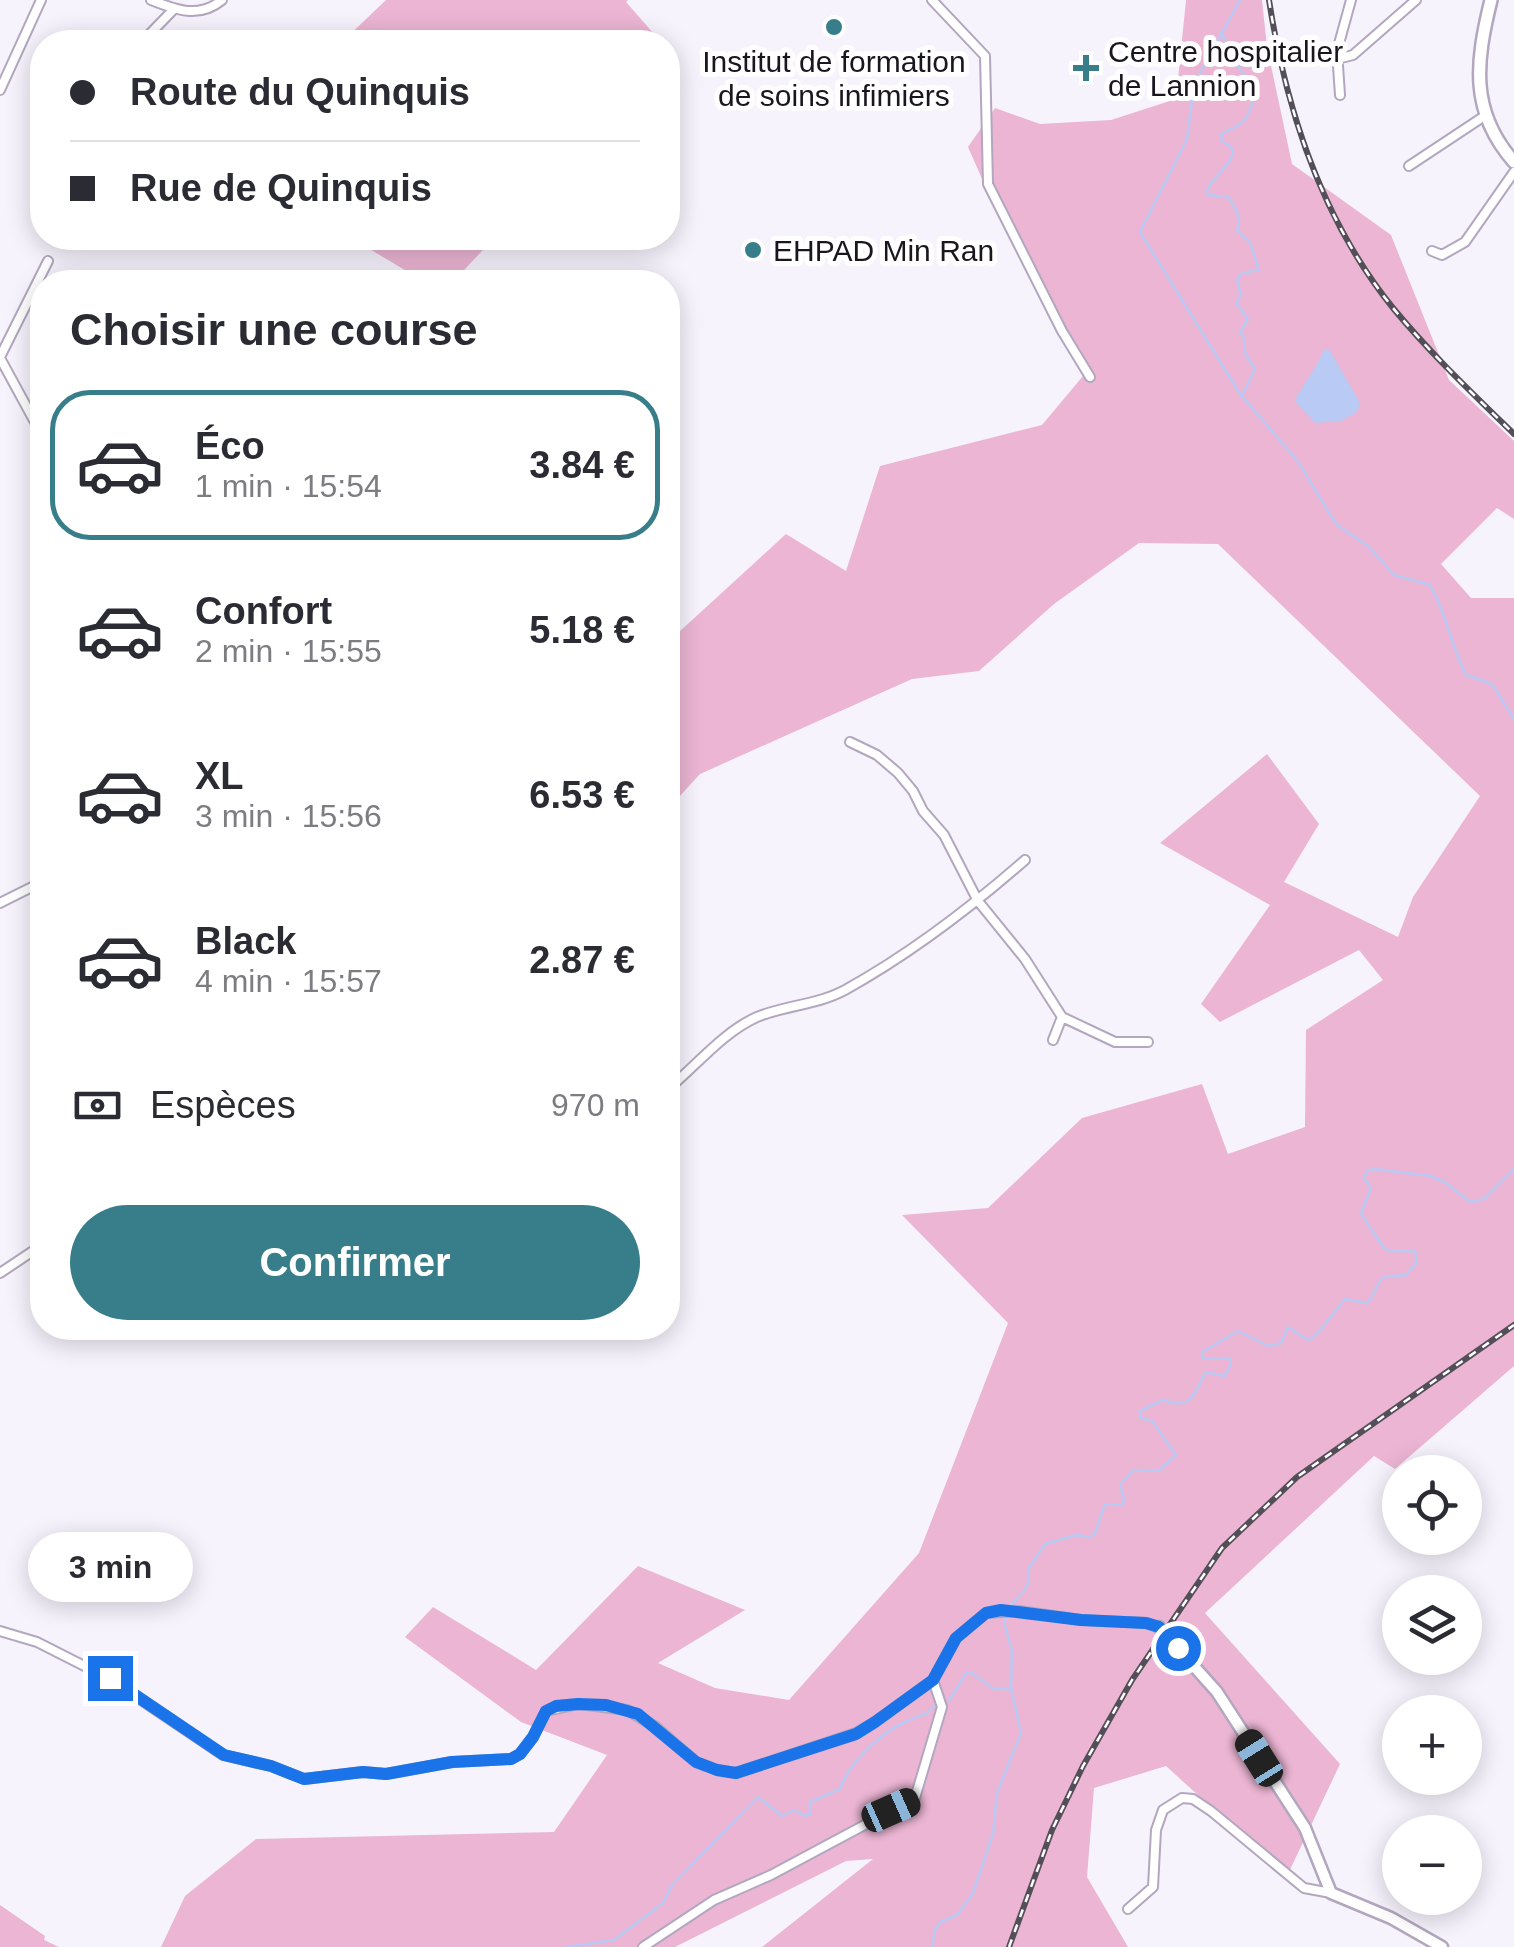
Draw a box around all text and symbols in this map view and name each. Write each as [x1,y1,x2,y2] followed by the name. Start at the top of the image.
[823,16,845,38] marker: Institut de formation de soins infimiers
[1108,35,1343,102] place label: Centre hospitalier de Lannion
[702,45,966,112] place label: Institut de formation de soins infimiers
[1073,55,1099,81] marker: Centre hospitalier de Lannion
[130,71,470,113] text: Route du Quinquis
[130,167,432,209] text: Rue de Quinquis
[773,234,994,267] place label: EHPAD Min Ran
[742,239,764,261] marker: EHPAD Min Ran
[70,304,478,355] text: Choisir une course
[75,420,165,510] icon: car
[195,425,265,467] text: Éco
[529,444,635,486] text: 3.84 €
[195,468,382,504] text: 1 min · 15:54
[75,585,165,675] icon: car
[195,590,332,632] text: Confort
[529,609,635,651] text: 5.18 €
[195,633,382,669] text: 2 min · 15:55
[75,750,165,840] icon: car
[195,755,244,797] text: XL
[529,774,635,816] text: 6.53 €
[195,798,382,834] text: 3 min · 15:56
[75,915,165,1005] icon: car
[195,920,296,962] text: Black
[529,939,635,981] text: 2.87 €
[195,963,382,999] text: 4 min · 15:57
[70,1078,125,1133] icon: cash
[150,1084,296,1126] text: Espèces
[551,1087,640,1123] text: 970 m
[70,1205,640,1320] button: Confirmer
[1382,1455,1482,1915] map controls
[1382,1455,1482,1555] button: locate
[28,1533,192,1603] callout: 3 min
[69,1549,152,1585] text: 3 min
[1382,1575,1482,1675] button: layers
[1156,1626,1201,1671] route start
[88,1656,133,1701] route end
[1382,1695,1482,1795] button: +
[1230,1725,1288,1791] car
[857,1784,925,1836] car
[1382,1815,1482,1915] button: −

